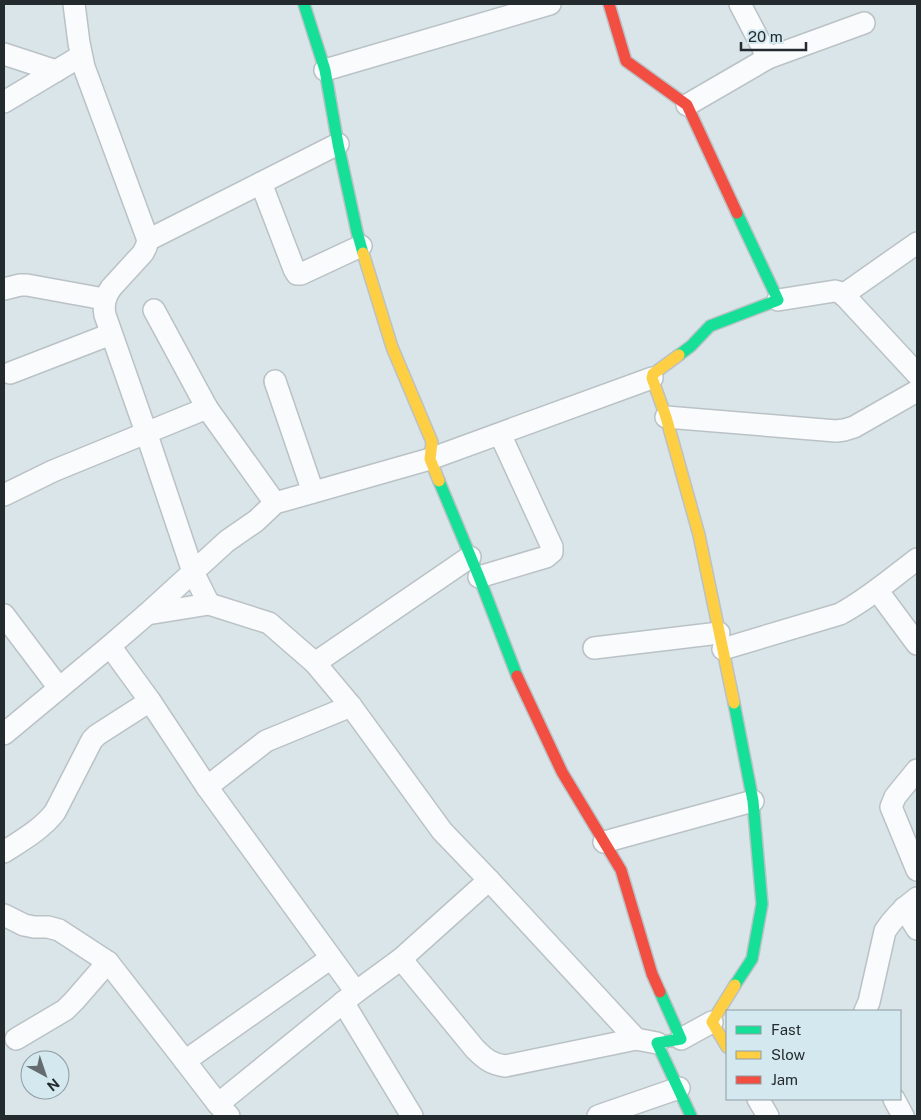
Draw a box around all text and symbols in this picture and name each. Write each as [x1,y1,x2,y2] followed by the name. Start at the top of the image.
[741,20,806,52] scale bar
[748,28,783,45] text: 20 m
[726,1010,901,1100] legend
[771,1021,801,1038] text: Fast
[771,1046,806,1063] text: Slow
[20,1050,70,1100] north arrow
[771,1071,798,1088] text: Jam
[44,1075,63,1095] text: N

